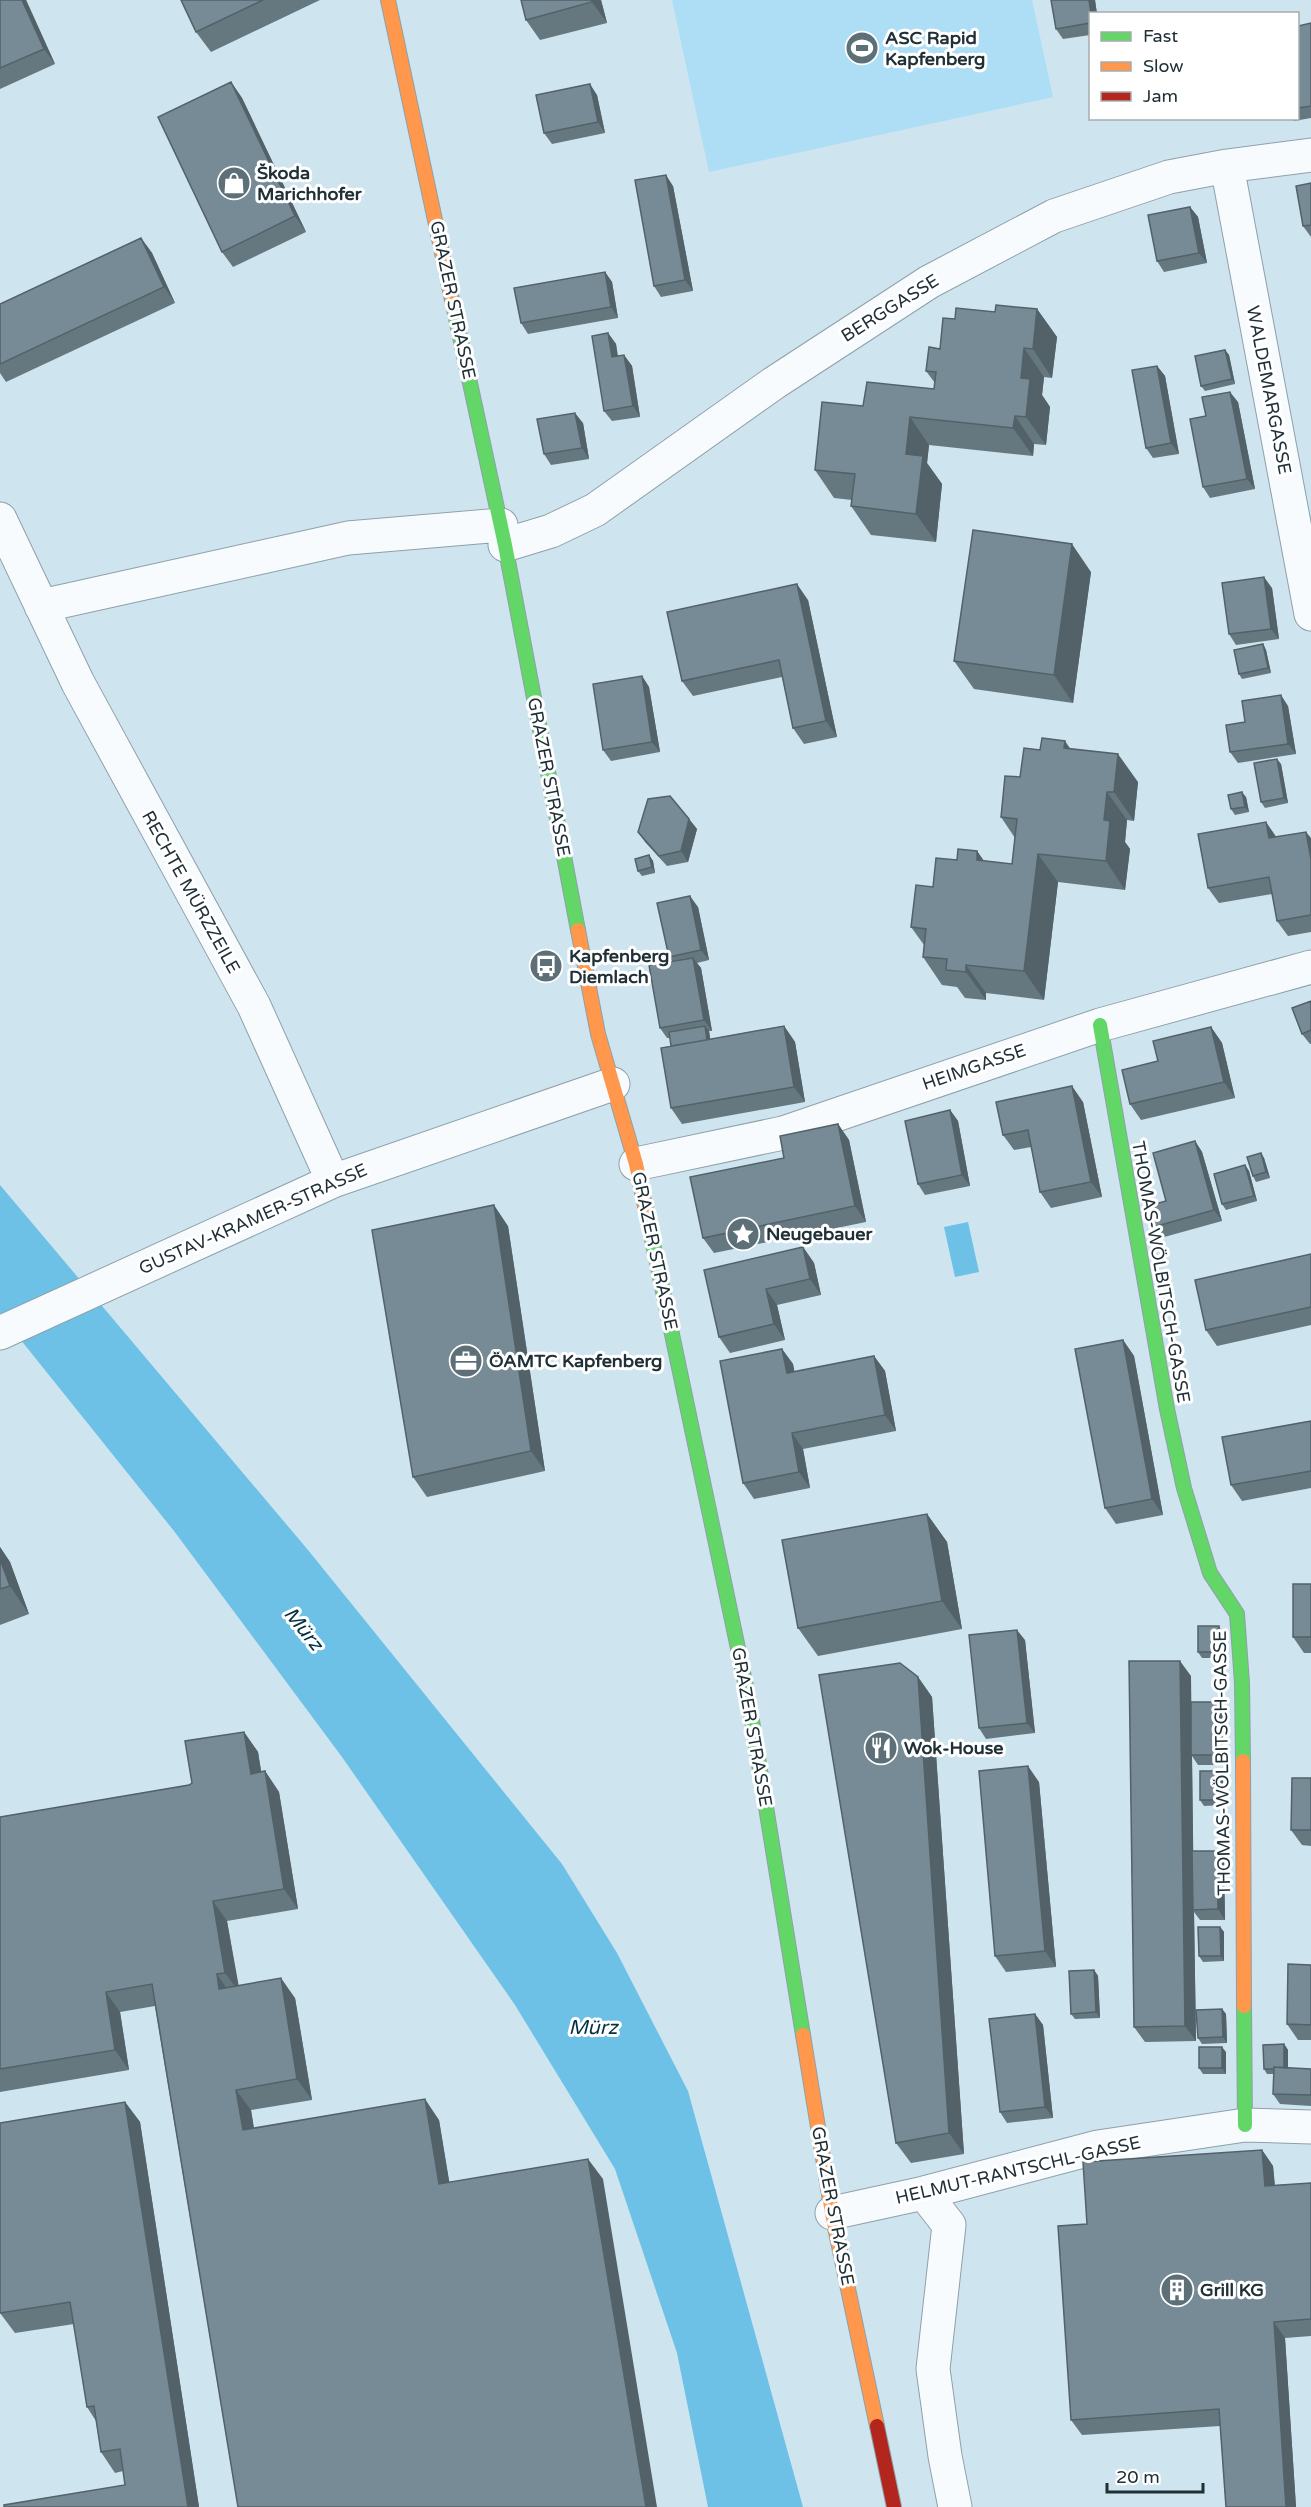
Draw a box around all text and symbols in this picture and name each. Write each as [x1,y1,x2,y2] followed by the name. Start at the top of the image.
[1089,12,1299,120] legend
[1143,25,1178,47] text: Fast
[885,27,985,70] place label: ASC Rapid Kapfenberg
[844,30,880,66] sports icon: ASC Rapid Kapfenberg
[1143,55,1184,77] text: Slow
[1143,85,1178,107] text: Jam
[257,162,363,205] place label: Škoda Marichhofer
[216,165,252,201] shop icon: Škoda Marichhofer
[425,219,481,381] street label: GRAZER STRASSE
[837,269,943,347] street label: BERGGASSE
[1242,304,1296,476] street label: WALDEMARGASSE
[523,696,575,858] street label: GRAZER STRASSE
[137,807,245,977] street label: RECHTE MÜRZZEILE
[569,945,669,988] place label: Kapfenberg Diemlach
[528,948,564,984] bus stop icon: Kapfenberg Diemlach
[919,1039,1029,1095] street label: HEIMGASSE
[1127,1139,1195,1405] street label: THOMAS-WÖLBITSCH-GASSE
[135,1159,371,1279] street label: GUSTAV-KRAMER-STRASSE
[627,1170,683,1332] street label: GRAZER STRASSE
[725,1216,761,1252] place icon: Neugebauer
[766,1223,873,1245] place label: Neugebauer
[448,1343,484,1379] office icon: ÖAMTC Kapfenberg
[489,1350,662,1372] place label: ÖAMTC Kapfenberg
[278,1602,329,1657] water label: Mürz
[1209,1630,1235,1896] street label: THOMAS-WÖLBITSCH-GASSE
[727,1646,777,1808] street label: GRAZER STRASSE
[863,1730,899,1766] restaurant icon: Wok-House
[904,1737,1004,1759] place label: Wok-House
[569,2016,619,2040] water label: Mürz
[807,2125,859,2287] street label: GRAZER STRASSE
[893,2131,1143,2209] street label: HELMUT-RANTSCHL-GASSE
[1159,2272,1195,2308] building icon: Grill KG
[1200,2279,1264,2301] place label: Grill KG
[1107,2456,1203,2494] scale bar
[1116,2466,1160,2488] text: 20 m

